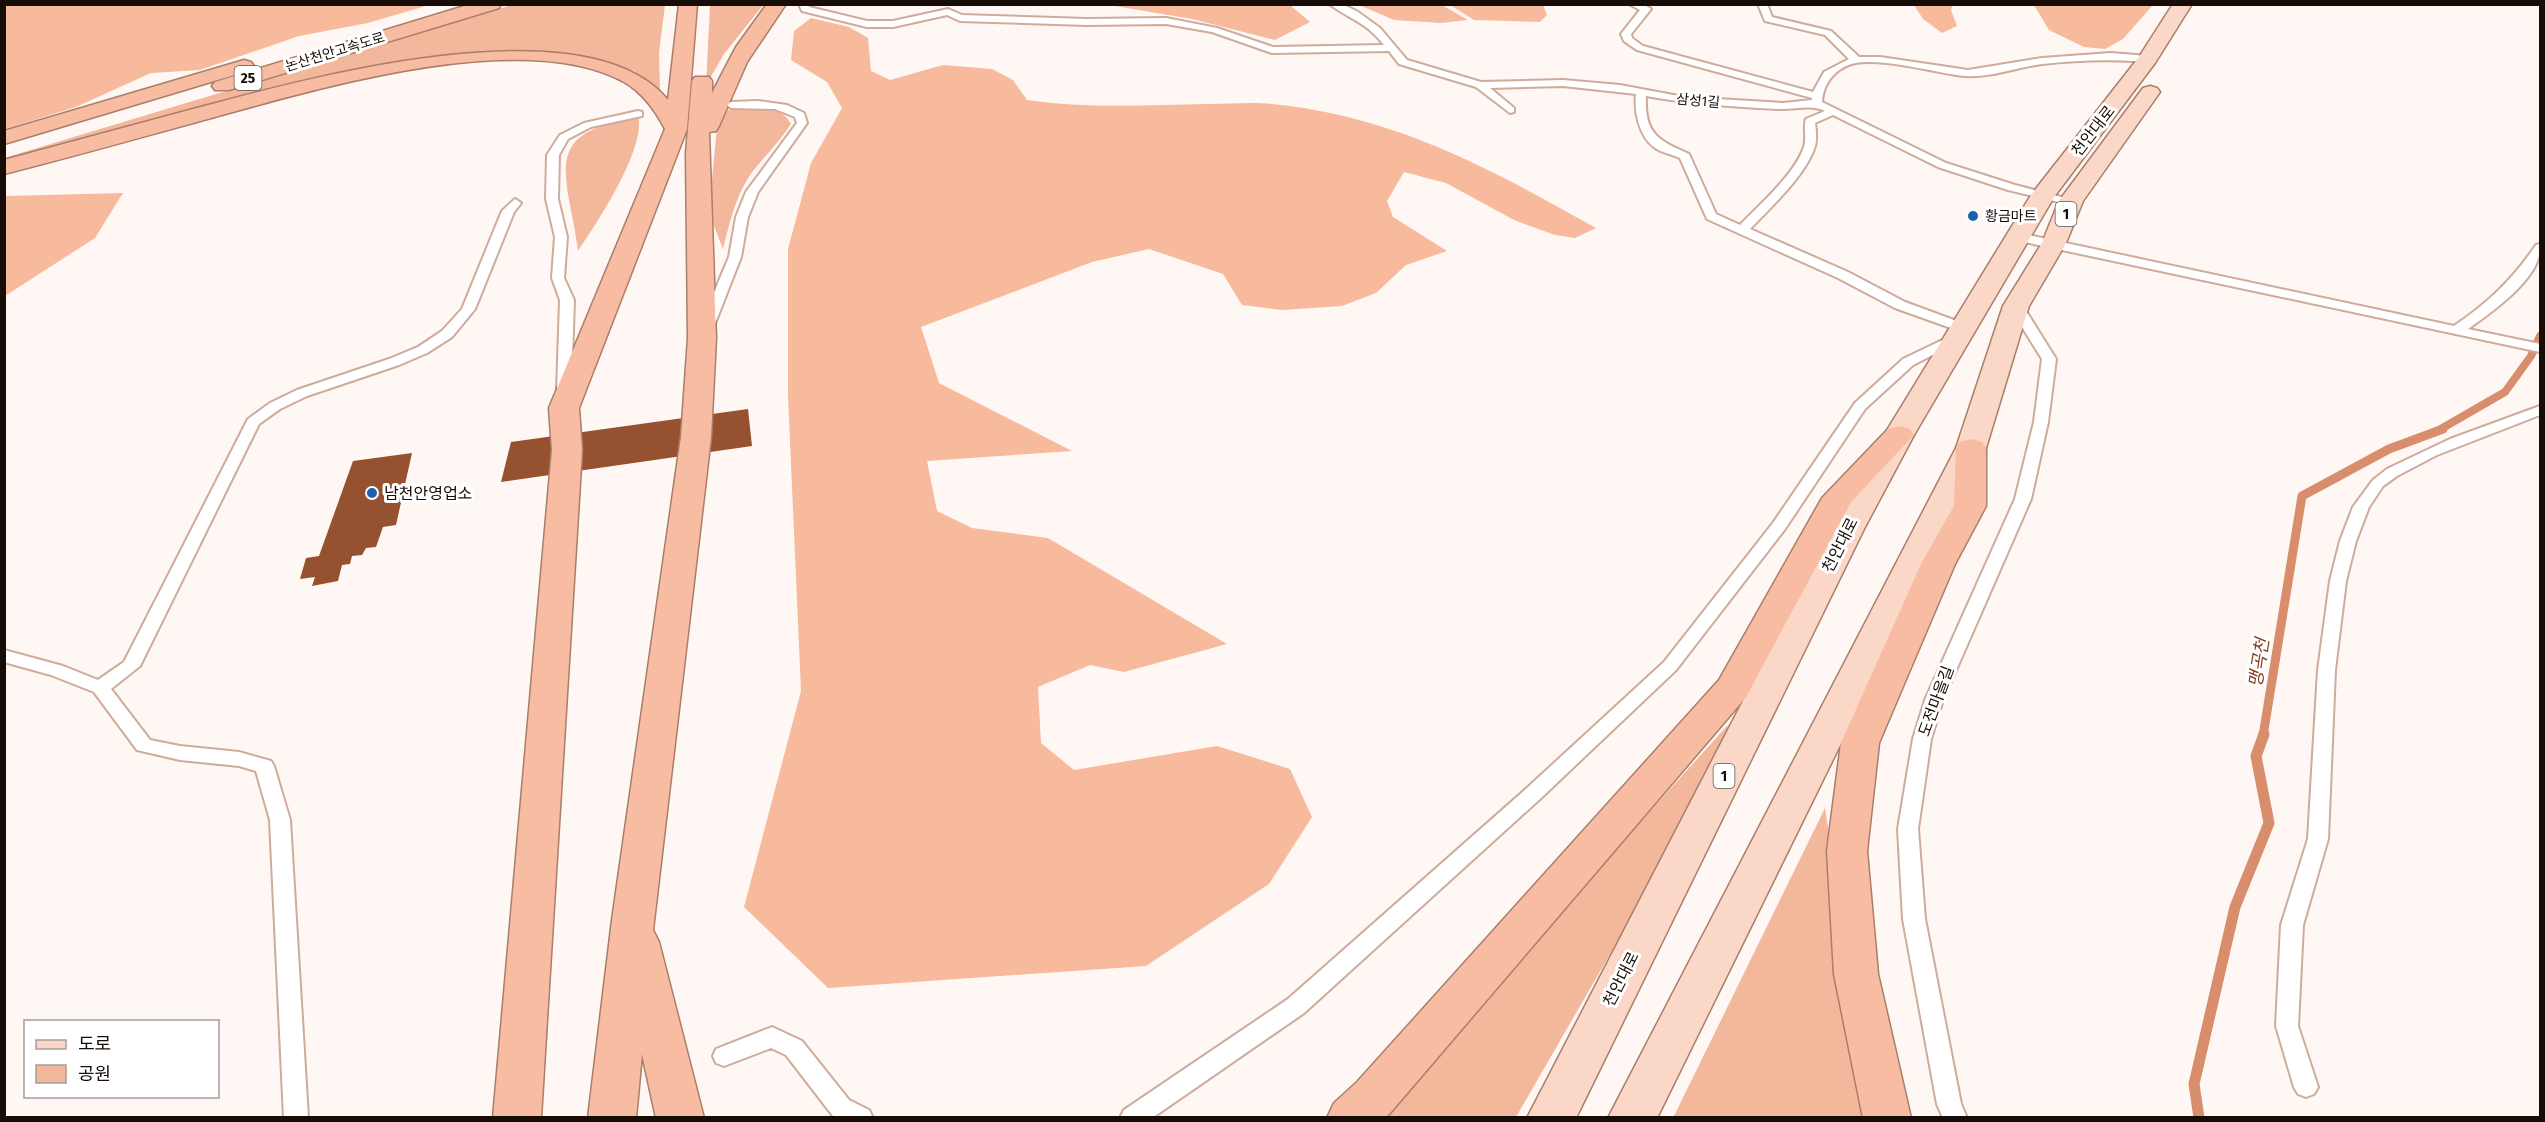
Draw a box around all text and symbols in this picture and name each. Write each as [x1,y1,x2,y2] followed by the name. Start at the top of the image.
[283,29,387,75] street label: 논산천안고속도로
[234,66,262,90] road number: 25
[1675,91,1721,111] street label: 삼성1길
[2067,102,2119,160] street label: 천안대로
[2056,202,2076,226] road number: 1
[1985,208,2037,225] place label: 황금마트
[1966,209,1980,223] marker: 황금마트
[384,484,472,503] place label: 남천안영업소
[365,486,379,500] marker: 남천안영업소
[1818,514,1862,576] street label: 천안대로
[2244,634,2274,689] water label: 맹곡천
[1914,663,1958,739] street label: 도전마을길
[1714,764,1734,788] road number: 1
[1599,948,1643,1010] street label: 천안대로
[24,1020,219,1098] legend
[78,1033,111,1055] text: 도로
[78,1063,111,1085] text: 공원

